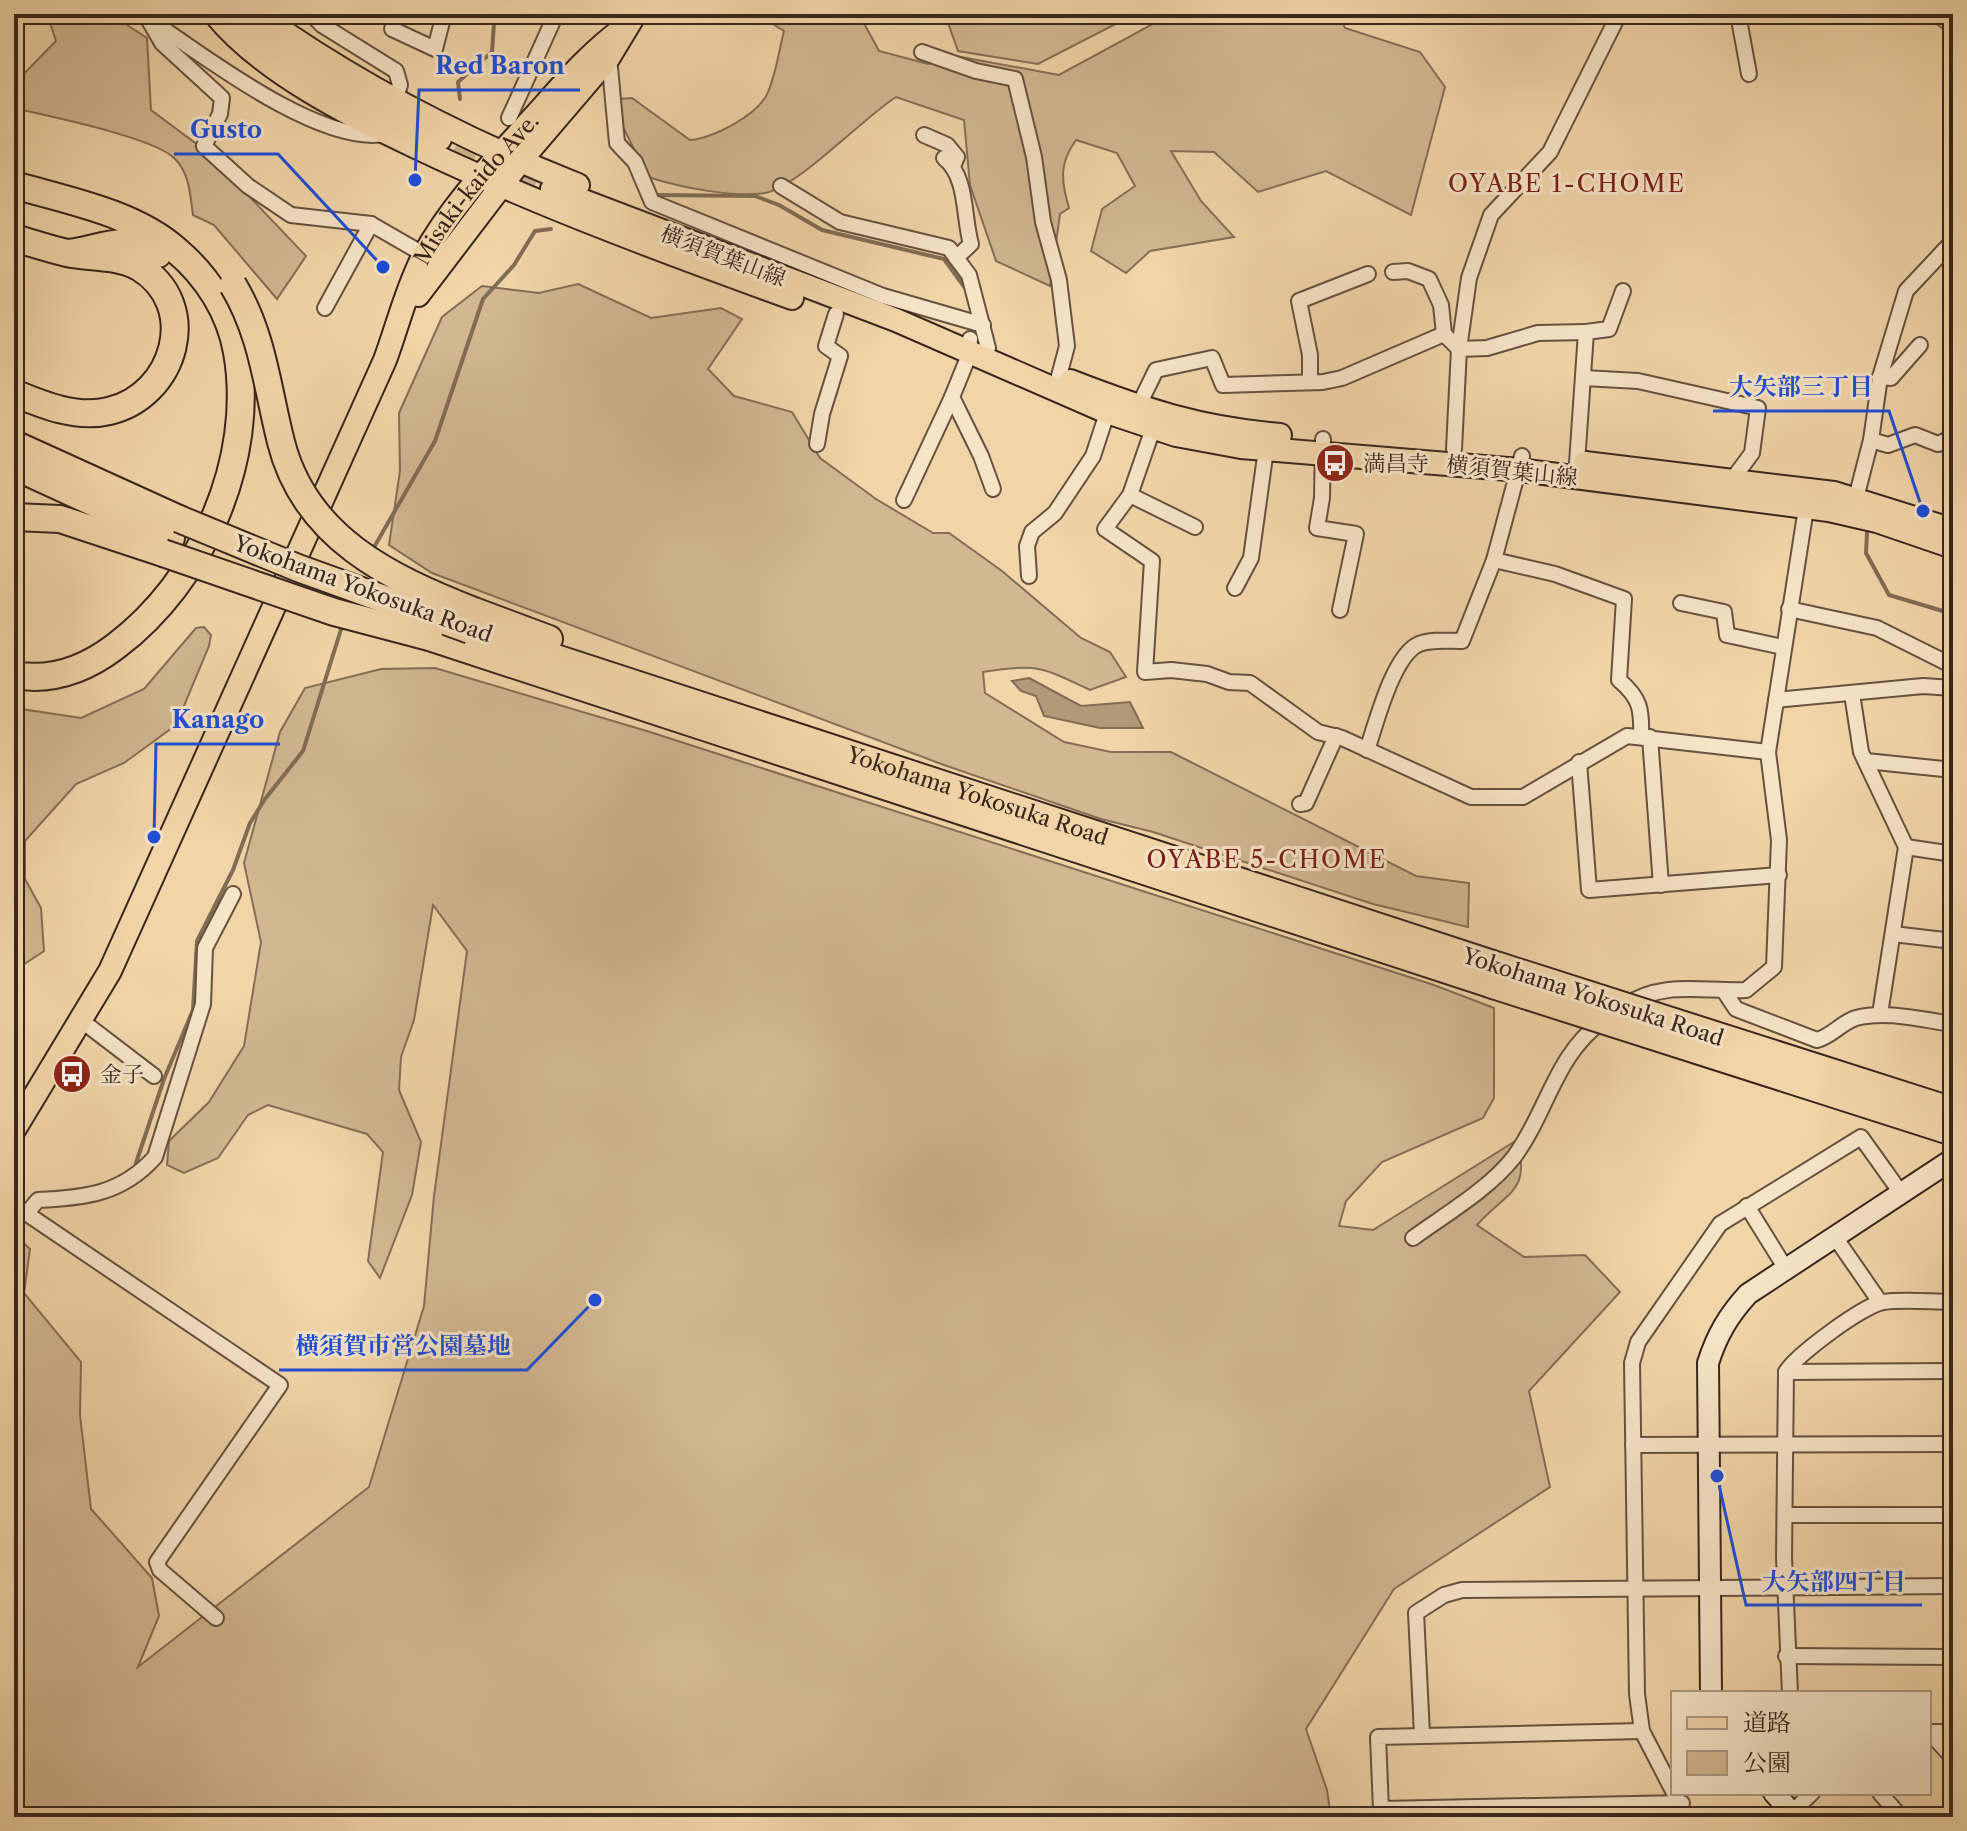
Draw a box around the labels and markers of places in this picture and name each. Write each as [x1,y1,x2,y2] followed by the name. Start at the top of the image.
[419,42,580,90] callout: Red Baron
[174,106,278,154] callout: Gusto
[1713,363,1889,411] callout: 大矢部三丁目
[1314,442,1356,484] bus stop icon: 満昌寺
[1363,450,1429,477] place label: 満昌寺
[156,696,280,744] callout: Kanago
[51,1053,93,1095] bus stop icon: 金子
[100,1061,144,1088] place label: 金子
[279,1322,527,1370] callout: 横須賀市営公園墓地
[1746,1557,1922,1605] callout: 大矢部四丁目

